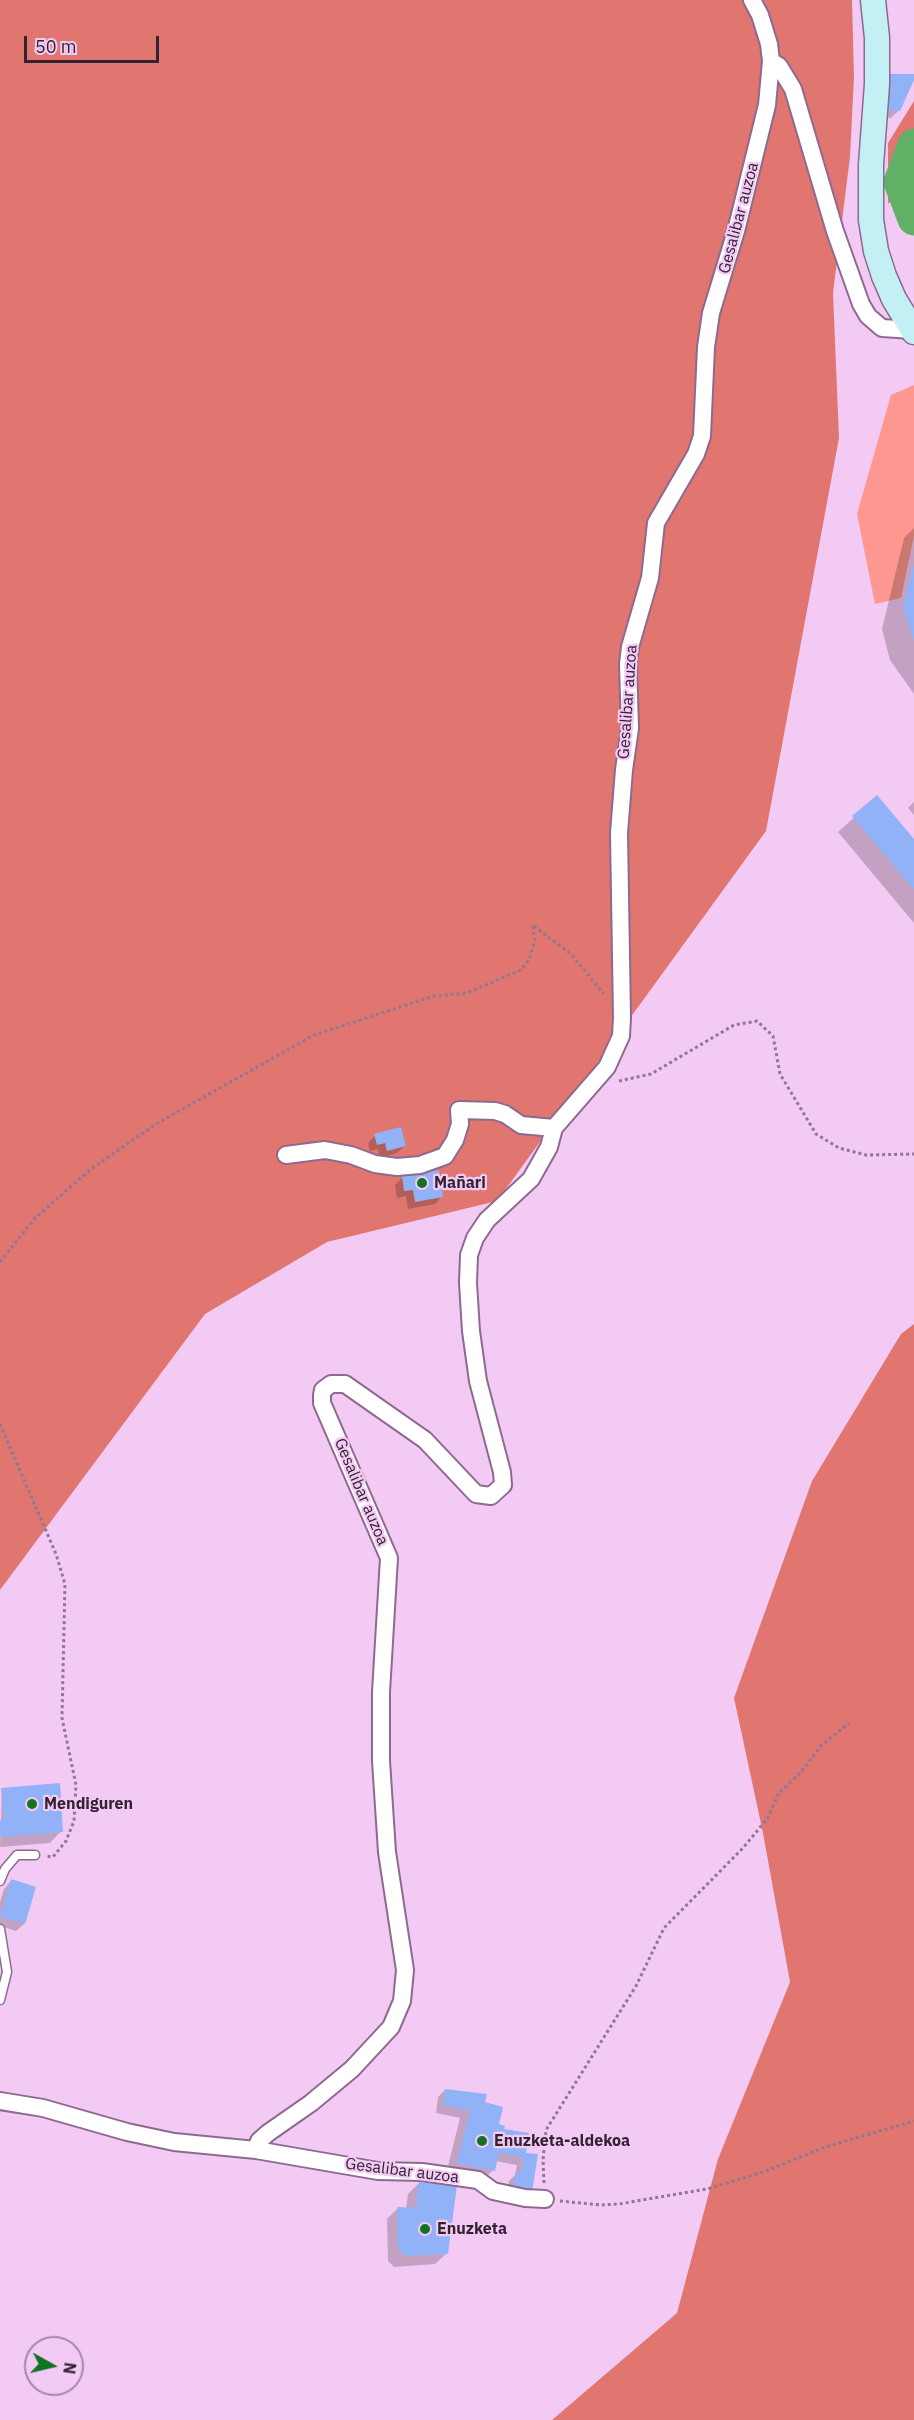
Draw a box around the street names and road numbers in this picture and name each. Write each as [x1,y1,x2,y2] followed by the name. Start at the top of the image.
[715,160,763,276] street label: Gesalibar auzoa
[614,644,642,760] street label: Gesalibar auzoa
[330,1436,392,1548] street label: Gesalibar auzoa
[344,2154,460,2188] street label: Gesalibar auzoa

